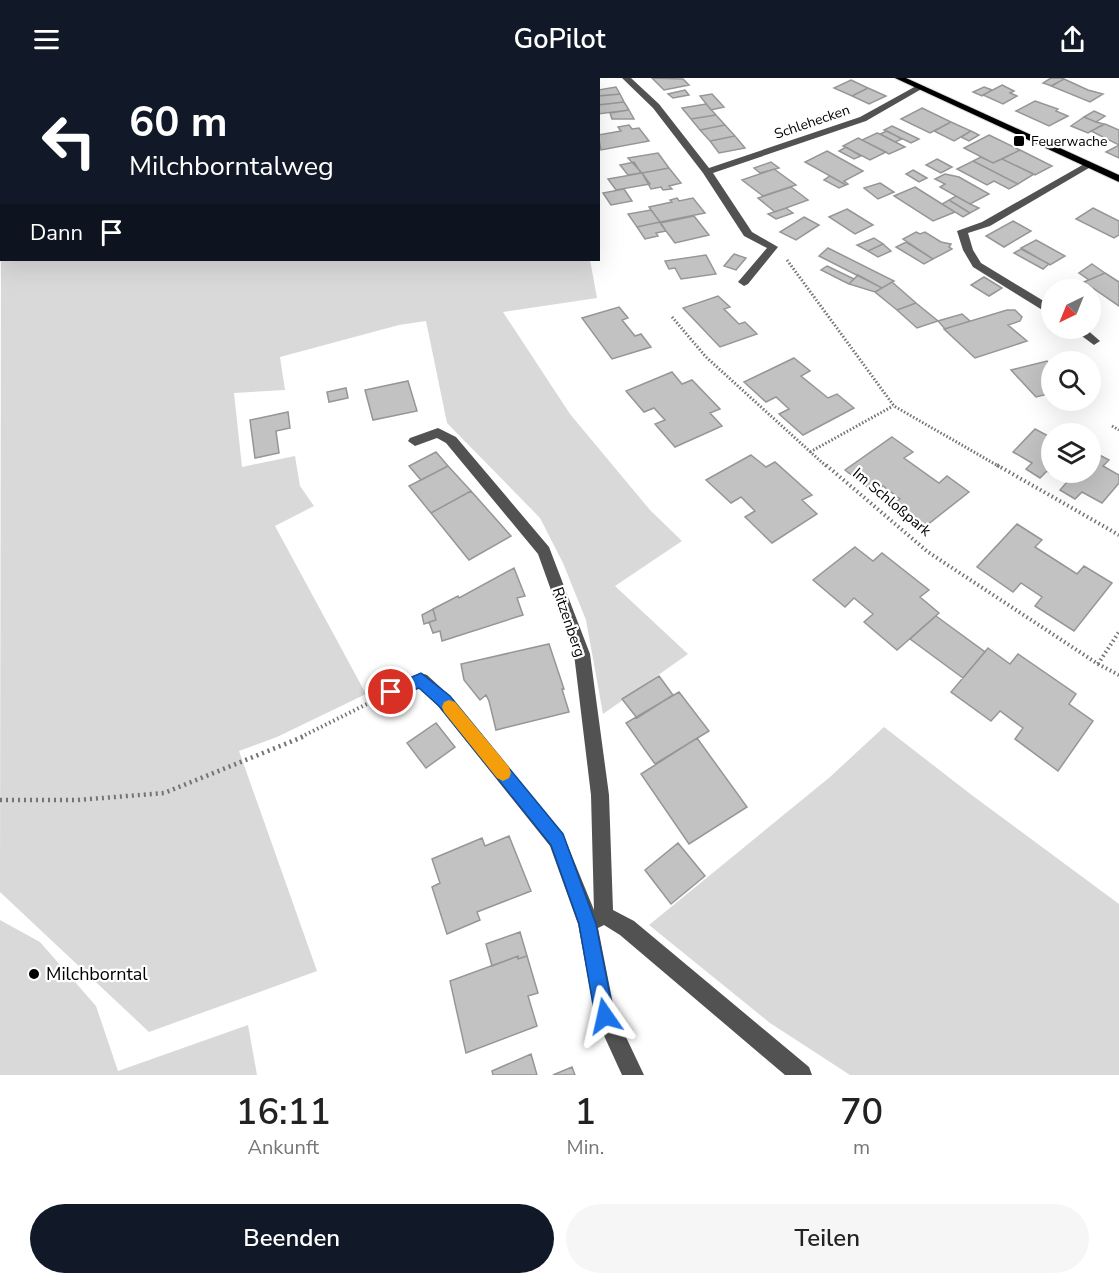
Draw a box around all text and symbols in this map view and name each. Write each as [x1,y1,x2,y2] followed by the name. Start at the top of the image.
[514,21,606,58] text: GoPilot
[30,23,63,56] icon: menu
[1056,23,1089,56] icon: share
[129,94,228,151] text: 60 m
[772,100,852,144] street label: Schlehecken
[30,102,108,180] icon: left
[1031,132,1108,151] place label: Feuerwache
[1012,134,1026,148] marker: Feuerwache
[129,148,334,185] text: Milchborntalweg
[95,216,128,249] icon: arrive
[30,218,83,248] text: Dann
[1041,279,1101,339] north arrow
[1041,279,1101,483] map controls
[1041,351,1101,411] button: search
[1041,423,1101,483] button: layers
[849,463,936,541] street label: Im Schloßpark
[548,584,590,660] street label: Ritzenberg
[365,666,416,717] pin
[374,675,407,708] icon: arrive
[46,962,148,986] place label: Milchborntal
[27,967,41,981] marker: Milchborntal
[573,984,637,1048] position arrow
[236,1088,331,1137] text: 16:11
[575,1088,596,1137] text: 1
[840,1088,883,1137] text: 70
[247,1134,319,1161] text: Ankunft
[567,1134,604,1161] text: Min.
[853,1134,870,1161] text: m
[30,1204,554,1273] button: Beenden
[566,1204,1089,1273] button: Teilen

